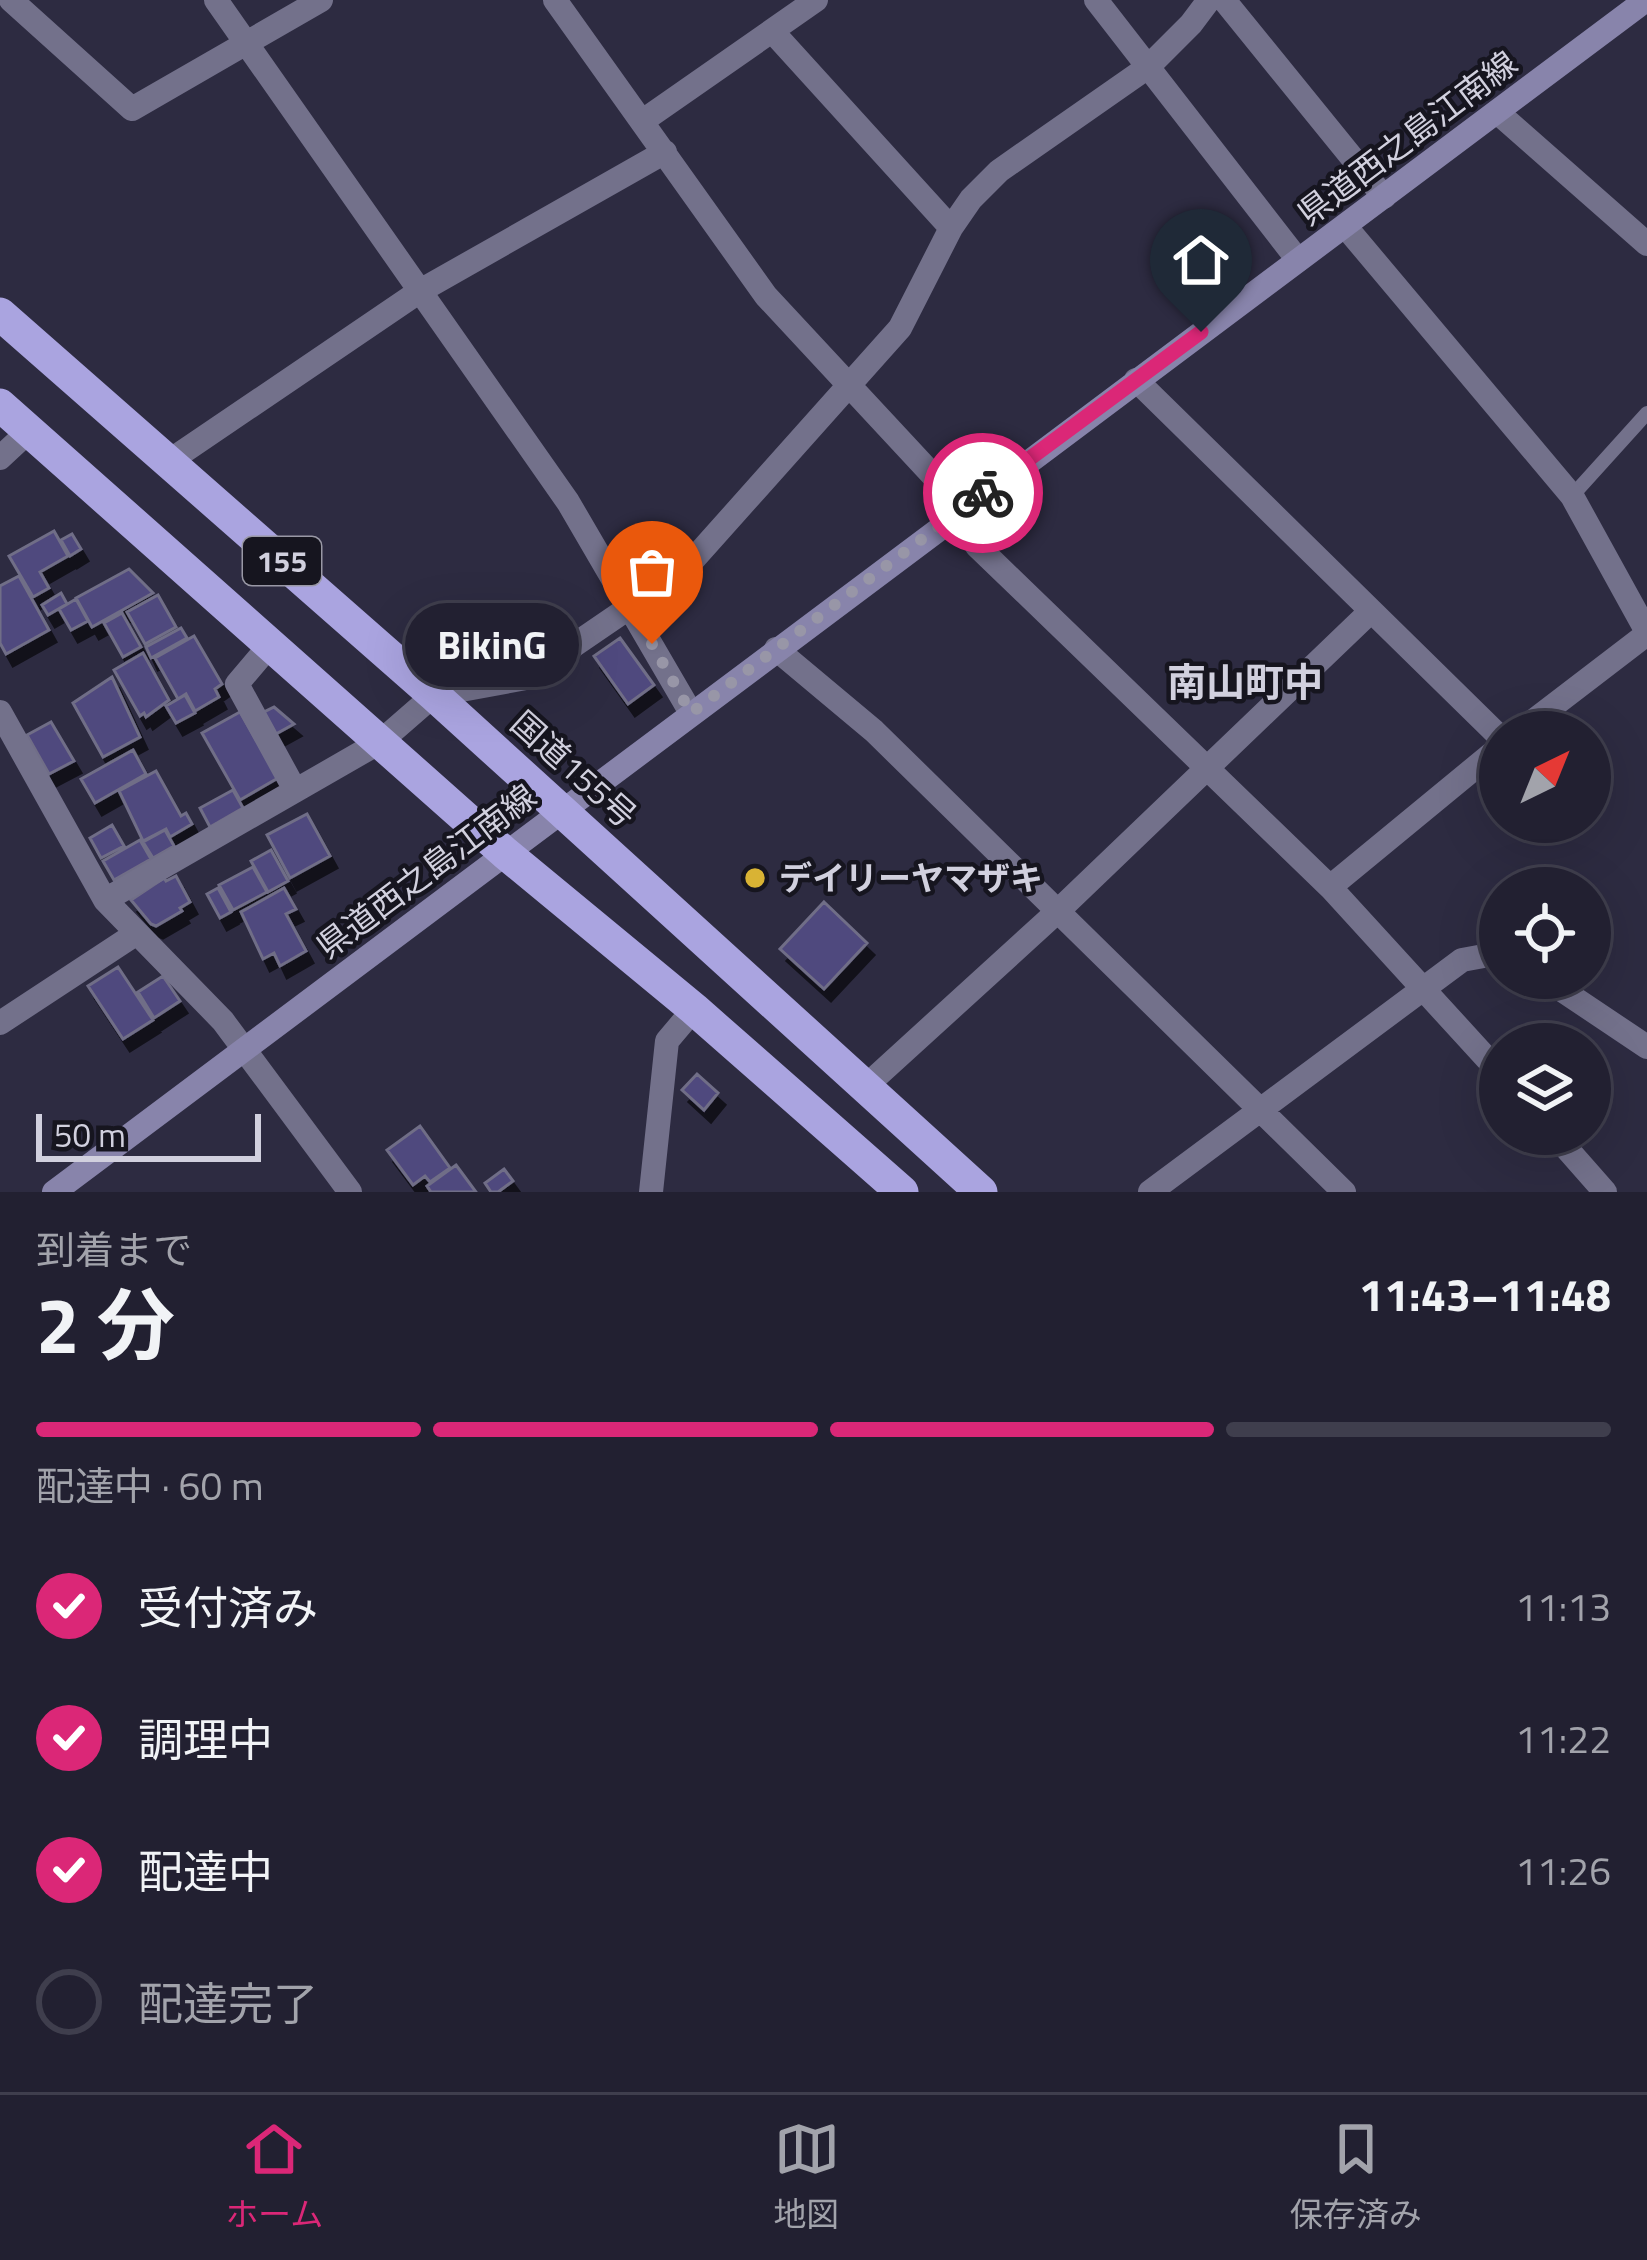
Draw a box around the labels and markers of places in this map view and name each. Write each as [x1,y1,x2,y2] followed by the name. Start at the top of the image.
[1150,209,1252,332] pin
[601,521,703,644] pin
[406,602,580,686] callout: BikinG
[779,853,1043,903] place label: デイリーヤマザキ
[742,865,768,891] marker: デイリーヤマザキ

